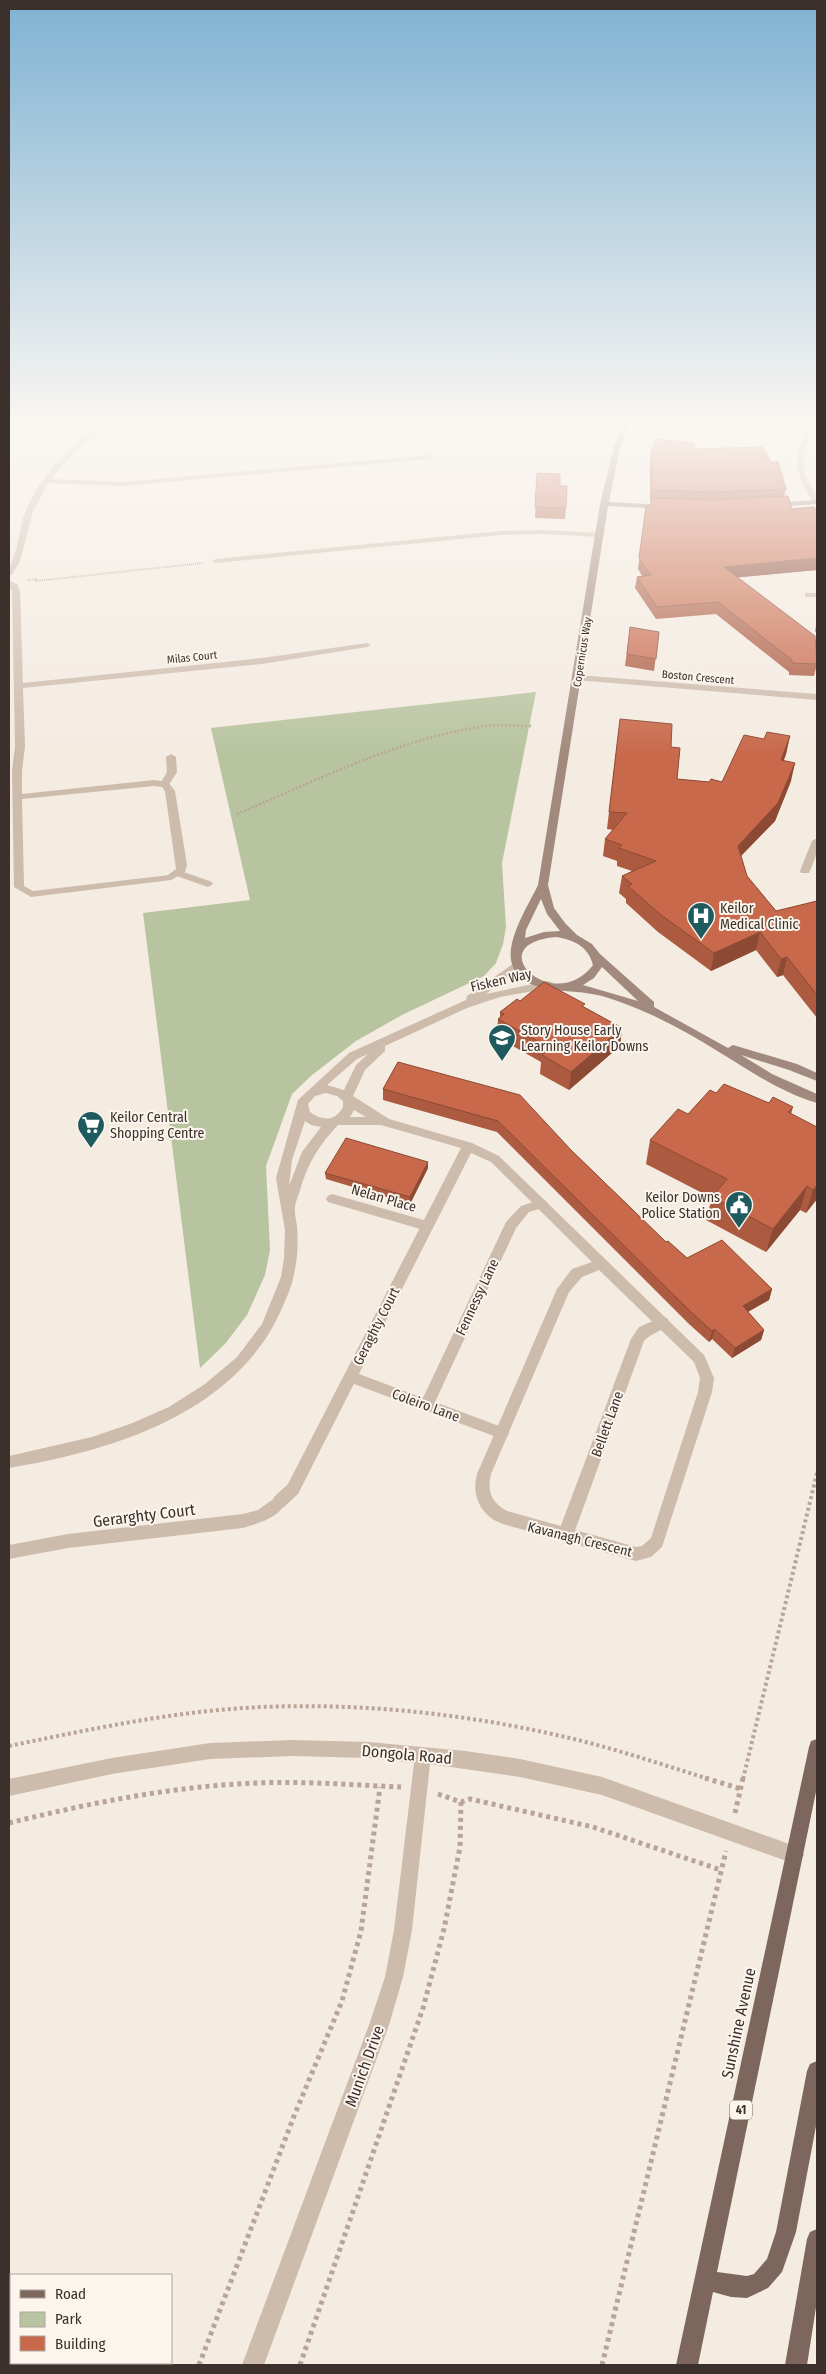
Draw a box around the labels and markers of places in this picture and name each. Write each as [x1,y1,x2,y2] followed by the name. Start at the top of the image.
[720,900,799,933] place label: Keilor Medical Clinic
[686,901,716,940] hospital icon: Keilor Medical Clinic
[521,1022,648,1055] place label: Story House Early Learning Keilor Downs
[487,1023,517,1062] school or university icon: Story House Early Learning Keilor Downs
[110,1109,205,1142] place label: Keilor Central Shopping Centre
[76,1110,106,1149] supermarket icon: Keilor Central Shopping Centre
[641,1189,720,1222] place label: Keilor Downs Police Station
[724,1190,754,1229] public building icon: Keilor Downs Police Station

